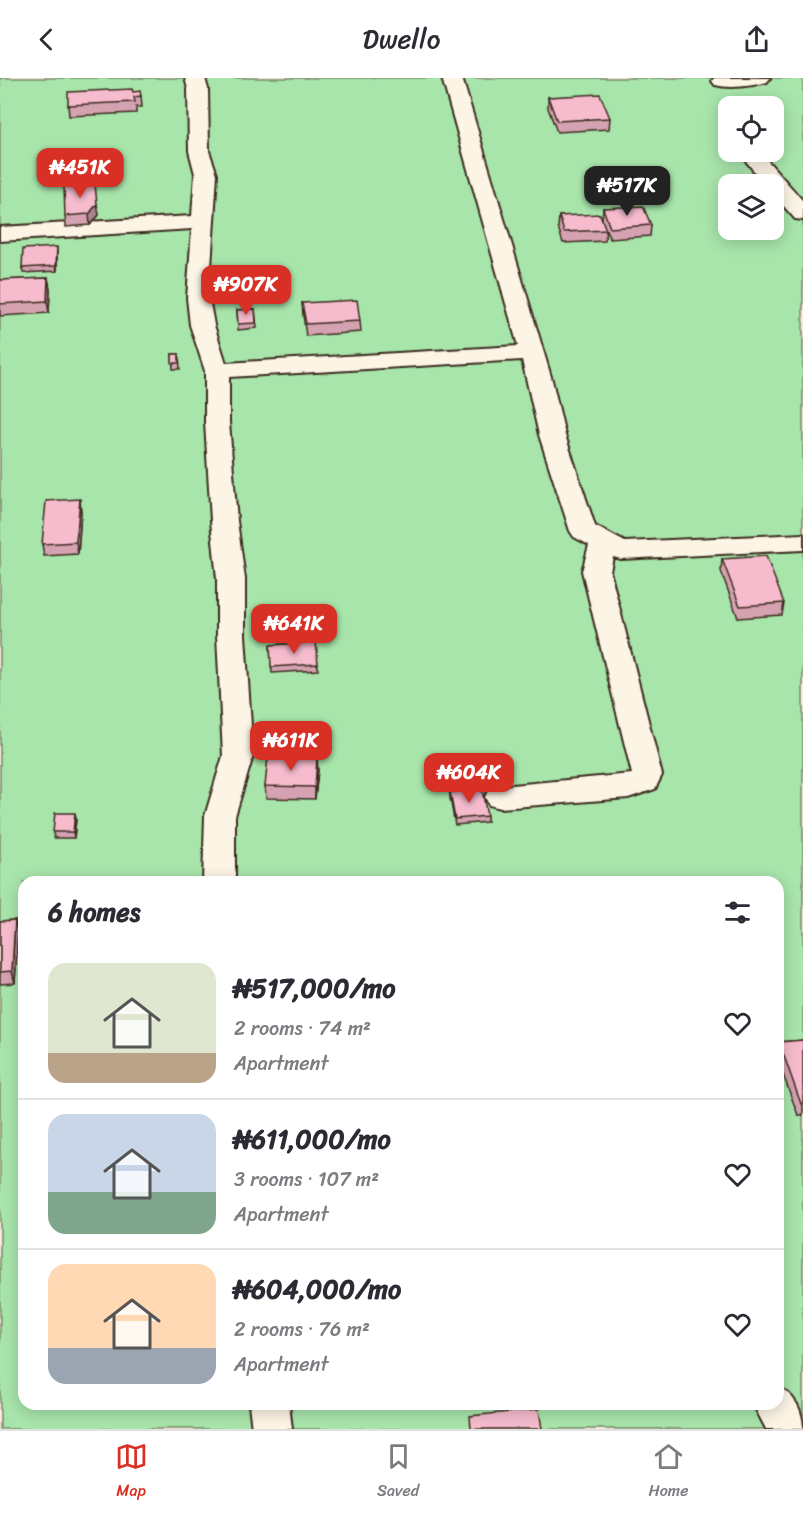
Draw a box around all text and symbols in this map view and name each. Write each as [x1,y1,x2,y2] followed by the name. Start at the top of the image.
[363,15,440,63] text: Dwello
[30,23,63,56] icon: back
[740,23,773,56] icon: share
[718,96,784,240] map controls
[718,96,784,162] button: locate
[38,148,122,199] pin: ₦451K
[51,150,109,185] text: ₦451K
[585,166,669,217] pin: ₦517K
[598,168,656,203] text: ₦517K
[718,174,784,240] button: layers
[204,265,288,316] pin: ₦907K
[215,267,277,302] text: ₦907K
[252,604,336,655] pin: ₦641K
[265,606,323,641] text: ₦641K
[249,721,333,772] pin: ₦611K
[264,723,318,758] text: ₦611K
[427,753,511,804] pin: ₦604K
[438,755,500,790] text: ₦604K
[48,889,140,935] text: 6 homes
[721,896,754,929] icon: filters
[234,965,396,1011] text: ₦517,000/mo
[96,987,168,1059] icon: home
[721,1007,754,1040] icon: heart
[234,1011,371,1046] text: 2 rooms · 74 m²
[234,1046,328,1081] text: Apartment
[234,1116,391,1162] text: ₦611,000/mo
[96,1138,168,1210] icon: home
[721,1158,754,1191] icon: heart
[234,1162,379,1197] text: 3 rooms · 107 m²
[234,1197,328,1232] text: Apartment
[234,1266,401,1312] text: ₦604,000/mo
[96,1288,168,1360] icon: home
[721,1308,754,1341] icon: heart
[234,1312,370,1347] text: 2 rooms · 76 m²
[234,1347,328,1382] text: Apartment
[115,1440,148,1505] tab: Map
[377,1440,419,1505] tab: Saved
[648,1440,688,1505] tab: Home

